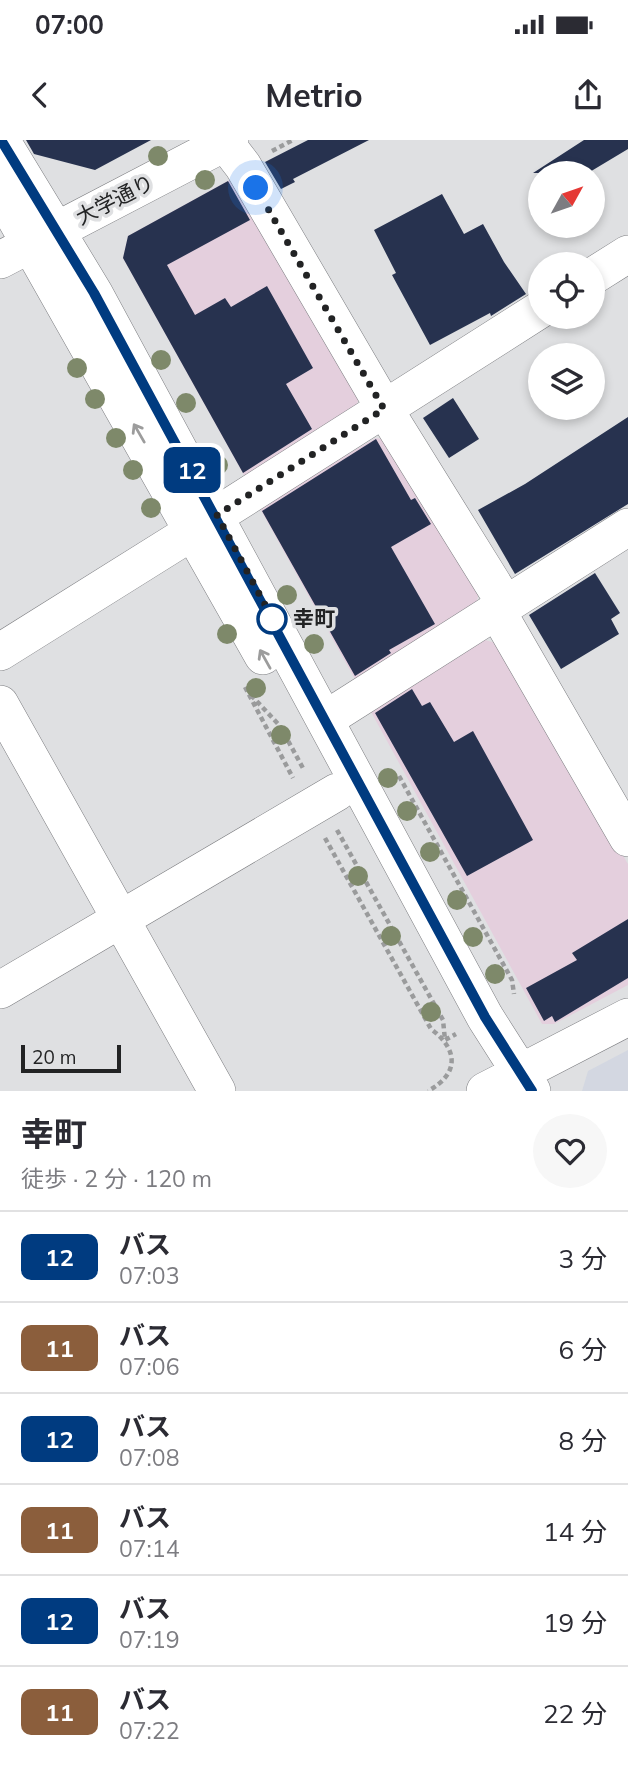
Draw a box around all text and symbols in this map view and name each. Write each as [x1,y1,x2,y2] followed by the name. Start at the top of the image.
[35,8,104,41] text: 07:00
[265,75,363,115] text: Metrio
[21,76,59,114] icon: back
[569,76,607,114] icon: share
[528,161,606,238] north arrow
[528,161,605,420] map controls
[71,168,158,230] street label: 大学通り
[238,170,273,205] your location
[528,252,605,329] button: locate
[528,343,605,420] button: layers
[132,424,146,444] one-way arrow
[160,447,224,493] line badge: 12
[178,455,206,485] text: 12
[257,604,287,634] marker: 幸町
[293,605,335,631] place label: 幸町
[258,649,272,669] one-way arrow
[21,1042,121,1074] scale bar
[32,1045,76,1069] text: 20 m
[21,1113,87,1154] text: 幸町
[533,1114,607,1188] button: heart
[21,1164,212,1193] text: 徒歩 · 2 分 · 120 m
[119,1228,171,1261] text: バス
[45,1242,74,1272] text: 12
[559,1242,607,1275] text: 3 分
[119,1261,179,1290] text: 07:03
[119,1319,171,1352] text: バス
[45,1333,74,1363] text: 11
[559,1333,607,1366] text: 6 分
[119,1352,179,1381] text: 07:06
[119,1410,171,1443] text: バス
[45,1424,74,1454] text: 12
[559,1424,607,1457] text: 8 分
[119,1443,179,1472] text: 07:08
[119,1501,171,1534] text: バス
[45,1515,74,1545] text: 11
[543,1515,607,1548] text: 14 分
[119,1534,179,1563] text: 07:14
[119,1592,171,1625] text: バス
[45,1606,74,1636] text: 12
[543,1606,607,1639] text: 19 分
[119,1625,179,1654] text: 07:19
[119,1683,171,1716] text: バス
[45,1697,74,1727] text: 11
[543,1697,607,1730] text: 22 分
[119,1716,179,1745] text: 07:22

